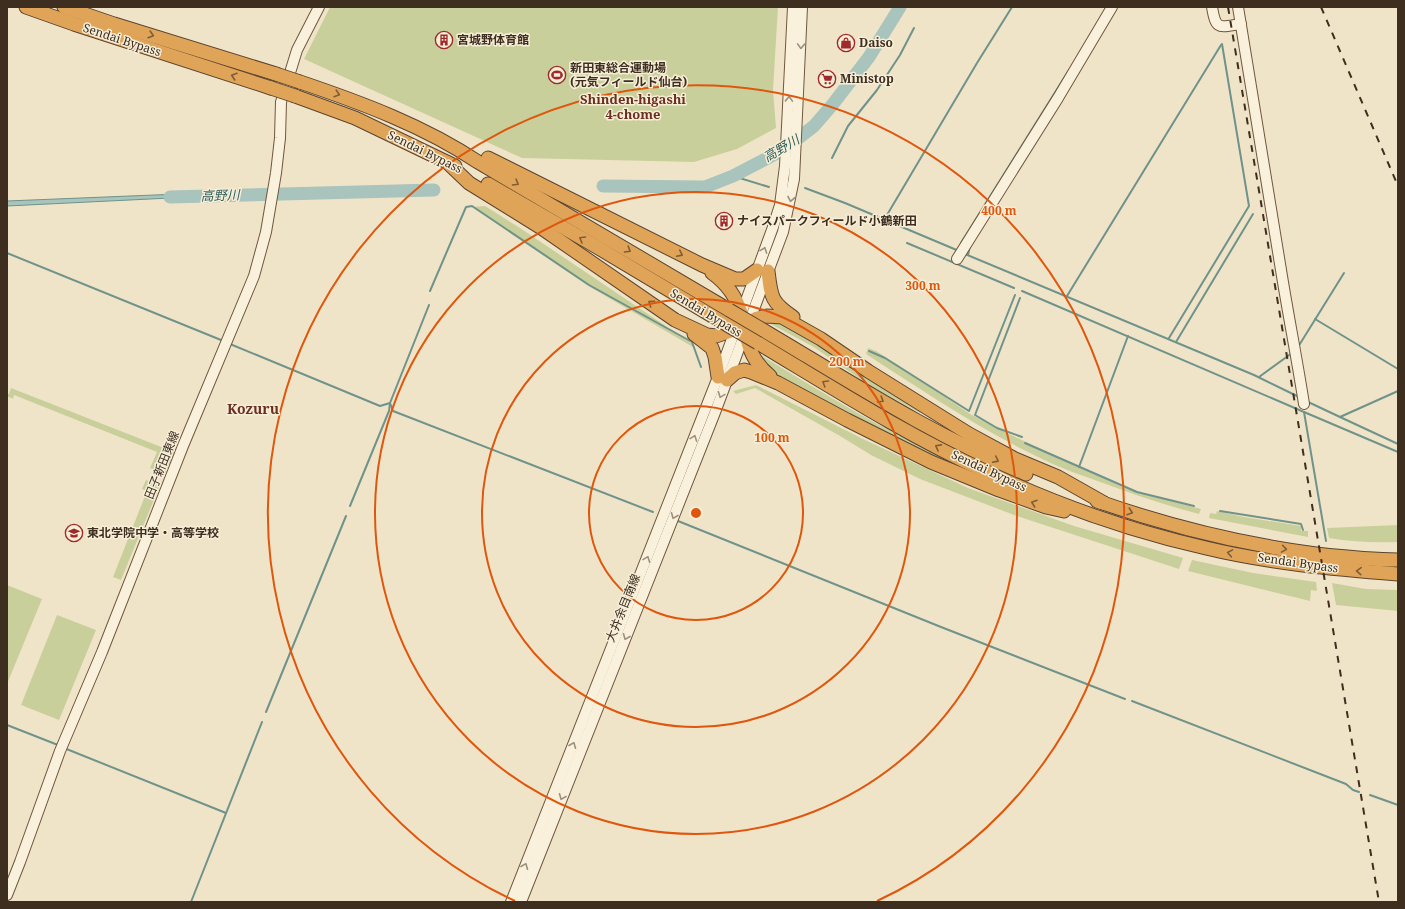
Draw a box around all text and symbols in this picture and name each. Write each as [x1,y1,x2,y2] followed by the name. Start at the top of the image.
[81,19,163,60] street label: Sendai Bypass
[148,30,155,39] one-way arrow
[434,30,454,50] building icon: 宮城野体育館
[457,31,529,48] place label: 宮城野体育館
[836,33,856,53] shop icon: Daiso
[859,34,893,51] place label: Daiso
[796,43,805,49] one-way arrow
[570,59,688,90] place label: 新田東総合運動場 (元気フィールド仙台)
[547,65,567,85] sports icon: 新田東総合運動場 (元気フィールド仙台)
[817,69,837,89] supermarket icon: Ministop
[840,70,894,87] place label: Ministop
[230,72,237,81] one-way arrow
[334,90,341,98] one-way arrow
[580,90,686,123] district label: Shinden-higashi 4-chome
[784,96,793,102] one-way arrow
[385,126,465,177] street label: Sendai Bypass
[760,129,804,166] water label: 高野川
[512,179,519,186] one-way arrow
[200,185,242,205] water label: 高野川
[787,196,795,202] one-way arrow
[981,202,1017,219] text: 400 m
[714,211,734,231] building icon: ナイスパークフィールド小鶴新田
[737,212,916,229] place label: ナイスパークフィールド小鶴新田
[579,236,586,243] one-way arrow
[624,245,631,252] one-way arrow
[760,247,768,254] one-way arrow
[676,249,684,257] one-way arrow
[905,277,941,294] text: 300 m
[667,284,745,341] street label: Sendai Bypass
[648,300,655,308] one-way arrow
[829,353,865,370] text: 200 m
[822,380,829,387] one-way arrow
[718,391,726,398] one-way arrow
[877,395,884,402] one-way arrow
[227,399,279,418] district label: Kozuru
[140,428,183,501] street label: 田子新田東線
[754,429,790,446] text: 100 m
[689,434,697,441] one-way arrow
[935,445,942,452] one-way arrow
[949,446,1030,495] street label: Sendai Bypass
[992,455,999,463] one-way arrow
[1031,499,1038,507] one-way arrow
[689,506,703,520] centre of rings
[1127,507,1134,516] one-way arrow
[670,512,678,519] one-way arrow
[64,523,84,543] school or university icon: 東北学院中学・高等学校
[87,524,219,541] place label: 東北学院中学・高等学校
[1280,544,1287,553] one-way arrow
[1257,548,1339,577] street label: Sendai Bypass
[1227,549,1234,557] one-way arrow
[642,555,650,562] one-way arrow
[1356,566,1362,575] one-way arrow
[601,571,644,644] street label: 大井余目南線
[622,633,630,640] one-way arrow
[569,741,577,748] one-way arrow
[559,793,567,800] one-way arrow
[521,862,529,869] one-way arrow

